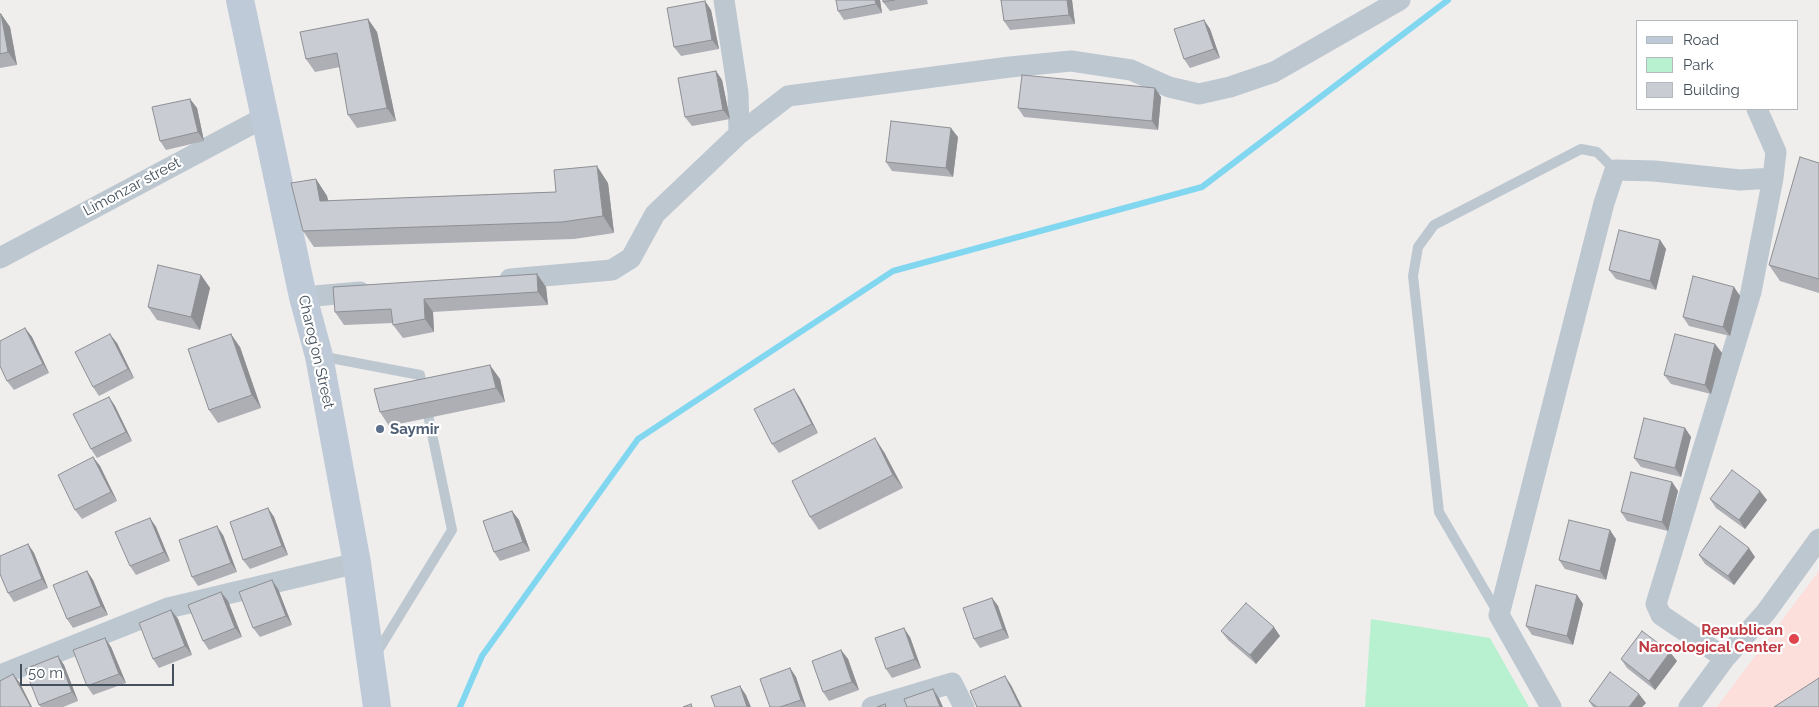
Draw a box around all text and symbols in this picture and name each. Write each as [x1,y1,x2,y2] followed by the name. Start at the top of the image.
[1636,20,1799,110] legend
[1683,31,1719,49] text: Road
[1683,56,1714,74] text: Park
[1683,81,1740,99] text: Building
[80,154,184,220] street label: Limonzar street
[294,293,338,411] street label: Charog'on Street
[390,420,439,438] place label: Saymir
[374,423,386,435] marker: Saymir
[1639,621,1783,656] place label: Republican Narcological Center
[1787,632,1801,646] marker: Republican Narcological Center
[22,654,176,686] scale bar
[28,664,63,682] text: 50 m

